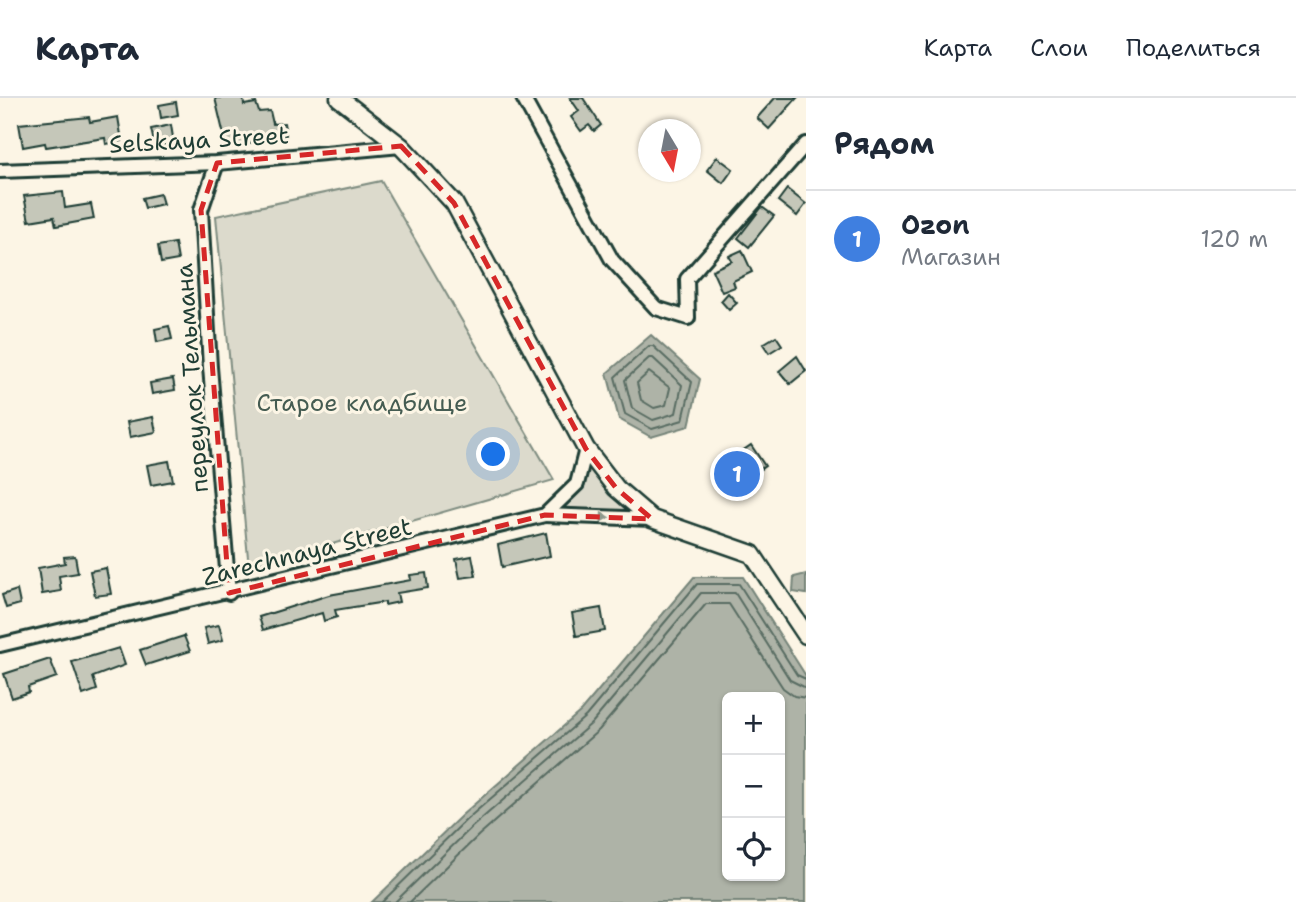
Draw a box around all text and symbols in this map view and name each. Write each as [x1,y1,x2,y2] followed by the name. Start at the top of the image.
[35,26,139,71] text: Карта
[924,32,992,64] text: Карта
[1030,32,1088,64] text: Слои
[1126,32,1261,64] text: Поделиться
[108,119,290,161] street label: Selskaya Street
[638,119,701,182] north arrow
[834,123,934,164] text: Рядом
[901,207,970,242] text: Ozon
[852,224,862,254] text: 1
[1200,224,1268,254] text: 120 m
[901,242,1001,272] text: Магазин
[168,262,216,494] street label: переулок Тельмана
[257,387,468,419] park label: Старое кладбище
[476,437,510,471] your location
[714,448,760,500] pin: 1
[199,511,415,593] street label: Zarechnaya Street
[588,511,610,522] one-way arrow
[722,692,785,881] map controls
[722,692,785,755] button: +
[722,755,785,818] button: −
[722,818,785,881] button: locate

